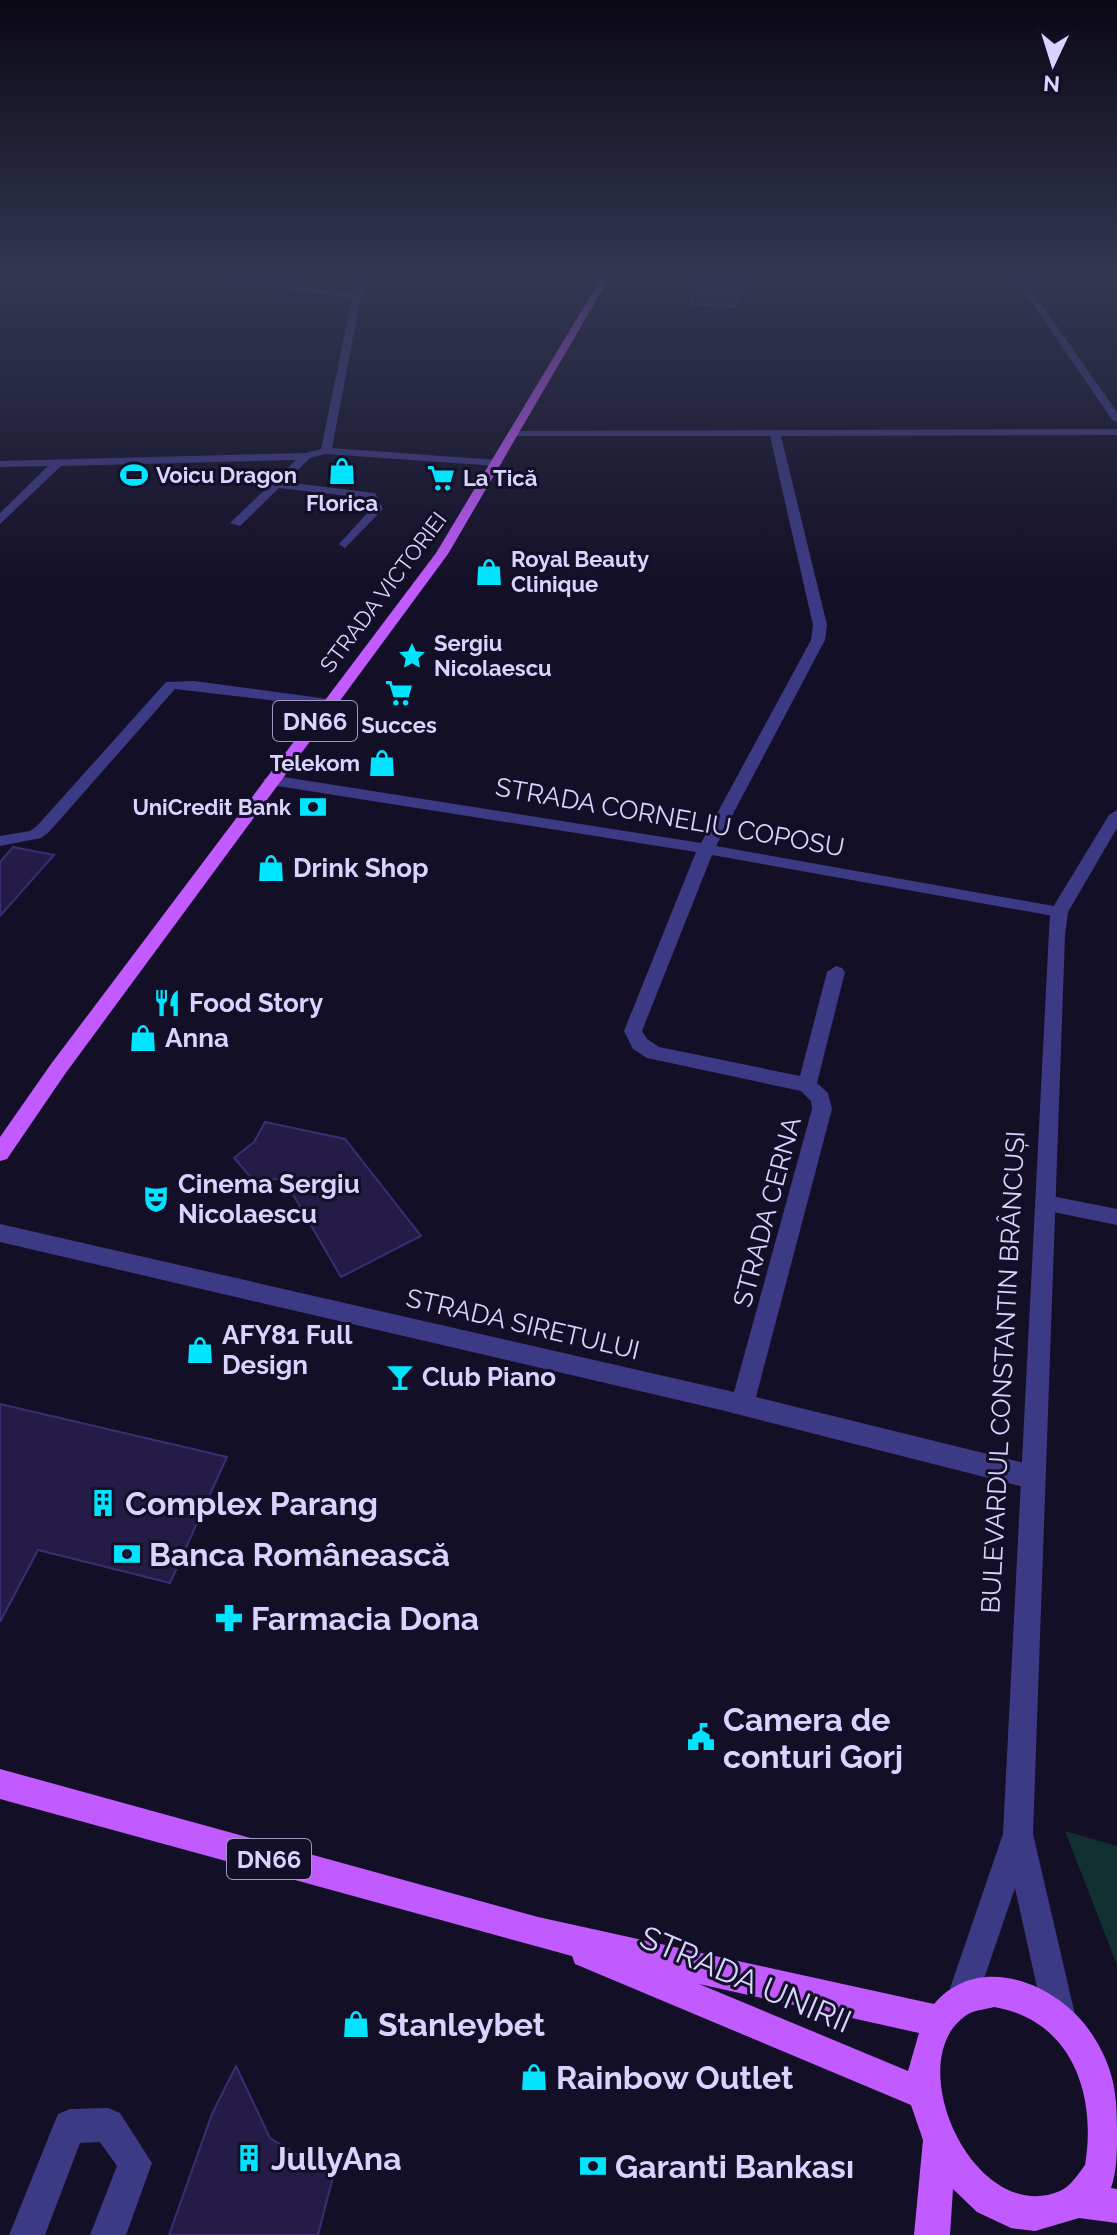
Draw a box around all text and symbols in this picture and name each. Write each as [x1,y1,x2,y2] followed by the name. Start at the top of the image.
[1013,24,1093,104] north arrow
[1042,70,1061,98] text: N
[327,456,357,486] shop icon: Florica
[119,460,149,490] sports icon: Voicu Dragon
[156,462,297,488] place label: Voicu Dragon
[426,463,456,493] supermarket icon: La Tică
[463,465,537,491] place label: La Tică
[306,490,378,516] place label: Florica
[314,507,452,677] street label: STRADA VICTORIEI
[511,546,649,597] place label: Royal Beauty Clinique
[474,557,504,587] shop icon: Royal Beauty Clinique
[434,630,552,681] place label: Sergiu Nicolaescu
[397,641,427,671] place icon: Sergiu Nicolaescu
[384,678,414,708] supermarket icon: Succes
[273,701,357,741] road number: DN66
[361,712,437,738] place label: Succes
[367,748,397,778] shop icon: Telekom
[270,750,360,776] place label: Telekom
[493,772,847,862] street label: STRADA CORNELIU COPOSU
[298,792,328,822] bank icon: UniCredit Bank
[133,794,292,820] place label: UniCredit Bank
[256,853,286,883] shop icon: Drink Shop
[293,853,429,883] place label: Drink Shop
[152,988,182,1018] restaurant icon: Food Story
[189,988,323,1018] place label: Food Story
[128,1023,158,1053] shop icon: Anna
[165,1023,229,1053] place label: Anna
[727,1113,807,1310] street label: STRADA CERNA
[975,1130,1031,1614] street label: BULEVARDUL CONSTANTIN BRÂNCUȘI
[178,1169,360,1229] place label: Cinema Sergiu Nicolaescu
[141,1184,171,1214] theatre icon: Cinema Sergiu Nicolaescu
[403,1283,643,1365] street label: STRADA SIRETULUI
[222,1320,353,1380] place label: AFY81 Full Design
[185,1335,215,1365] shop icon: AFY81 Full Design
[385,1362,415,1392] bar icon: Club Piano
[422,1362,556,1392] place label: Club Piano
[125,1485,378,1522] place label: Complex Parang
[88,1488,118,1518] building icon: Complex Parang
[149,1536,450,1573] place label: Banca Românească
[112,1539,142,1569] bank icon: Banca Românească
[251,1600,479,1637] place label: Farmacia Dona
[214,1603,244,1633] pharmacy icon: Farmacia Dona
[723,1701,903,1775] place label: Camera de conturi Gorj
[686,1722,716,1752] public building icon: Camera de conturi Gorj
[227,1839,311,1879] road number: DN66
[635,1918,857,2040] street label: STRADA UNIRII
[378,2006,545,2043] place label: Stanleybet
[341,2009,371,2039] shop icon: Stanleybet
[556,2059,793,2096] place label: Rainbow Outlet
[519,2062,549,2092] shop icon: Rainbow Outlet
[271,2140,402,2177] place label: JullyAna
[234,2143,264,2173] building icon: JullyAna
[615,2148,854,2185] place label: Garanti Bankası
[578,2151,608,2181] bank icon: Garanti Bankası

